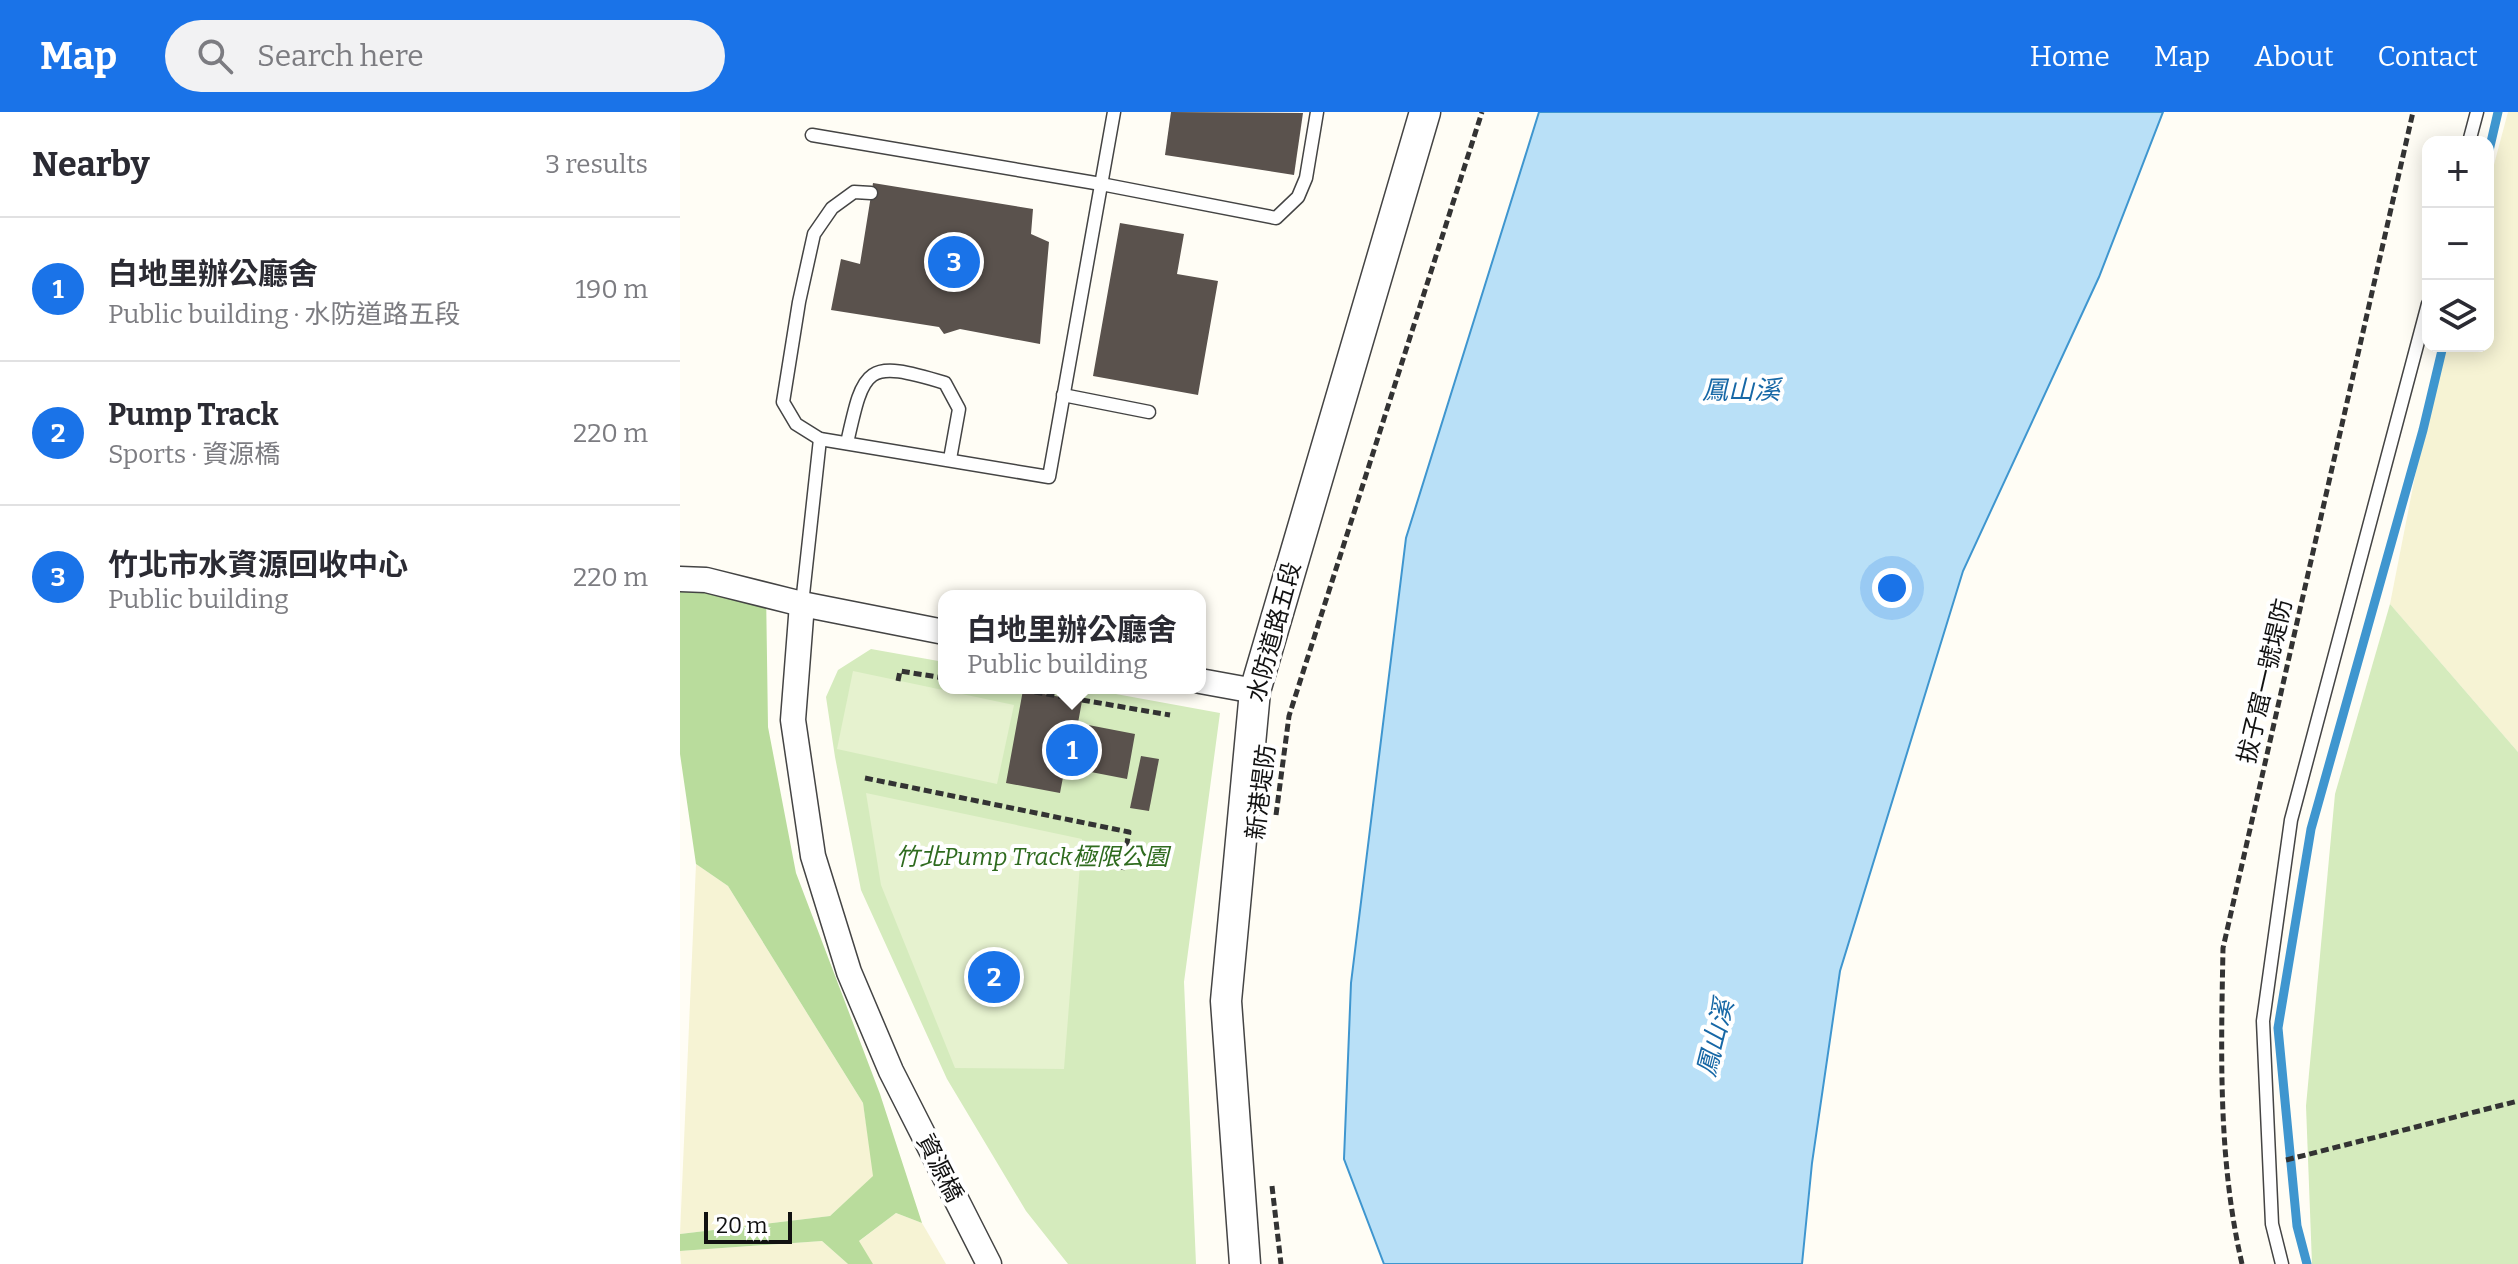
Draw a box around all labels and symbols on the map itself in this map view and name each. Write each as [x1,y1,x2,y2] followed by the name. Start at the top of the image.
[928,232,980,292] pin: 3
[1702,375,1784,406] water label: 鳳山溪
[1242,559,1306,705] street label: 水防道路五段
[1872,568,1912,608] your location
[2232,596,2298,766] street label: 拔子窟一號堤防
[1046,720,1098,780] pin: 1
[1241,743,1281,841] street label: 新港堤防
[895,843,1172,871] park label: 竹北Pump Track極限公園
[968,947,1020,1007] pin: 2
[1691,993,1741,1080] water label: 鳳山溪
[911,1130,969,1206] street label: 資源橋
[704,1208,792,1244] scale bar

